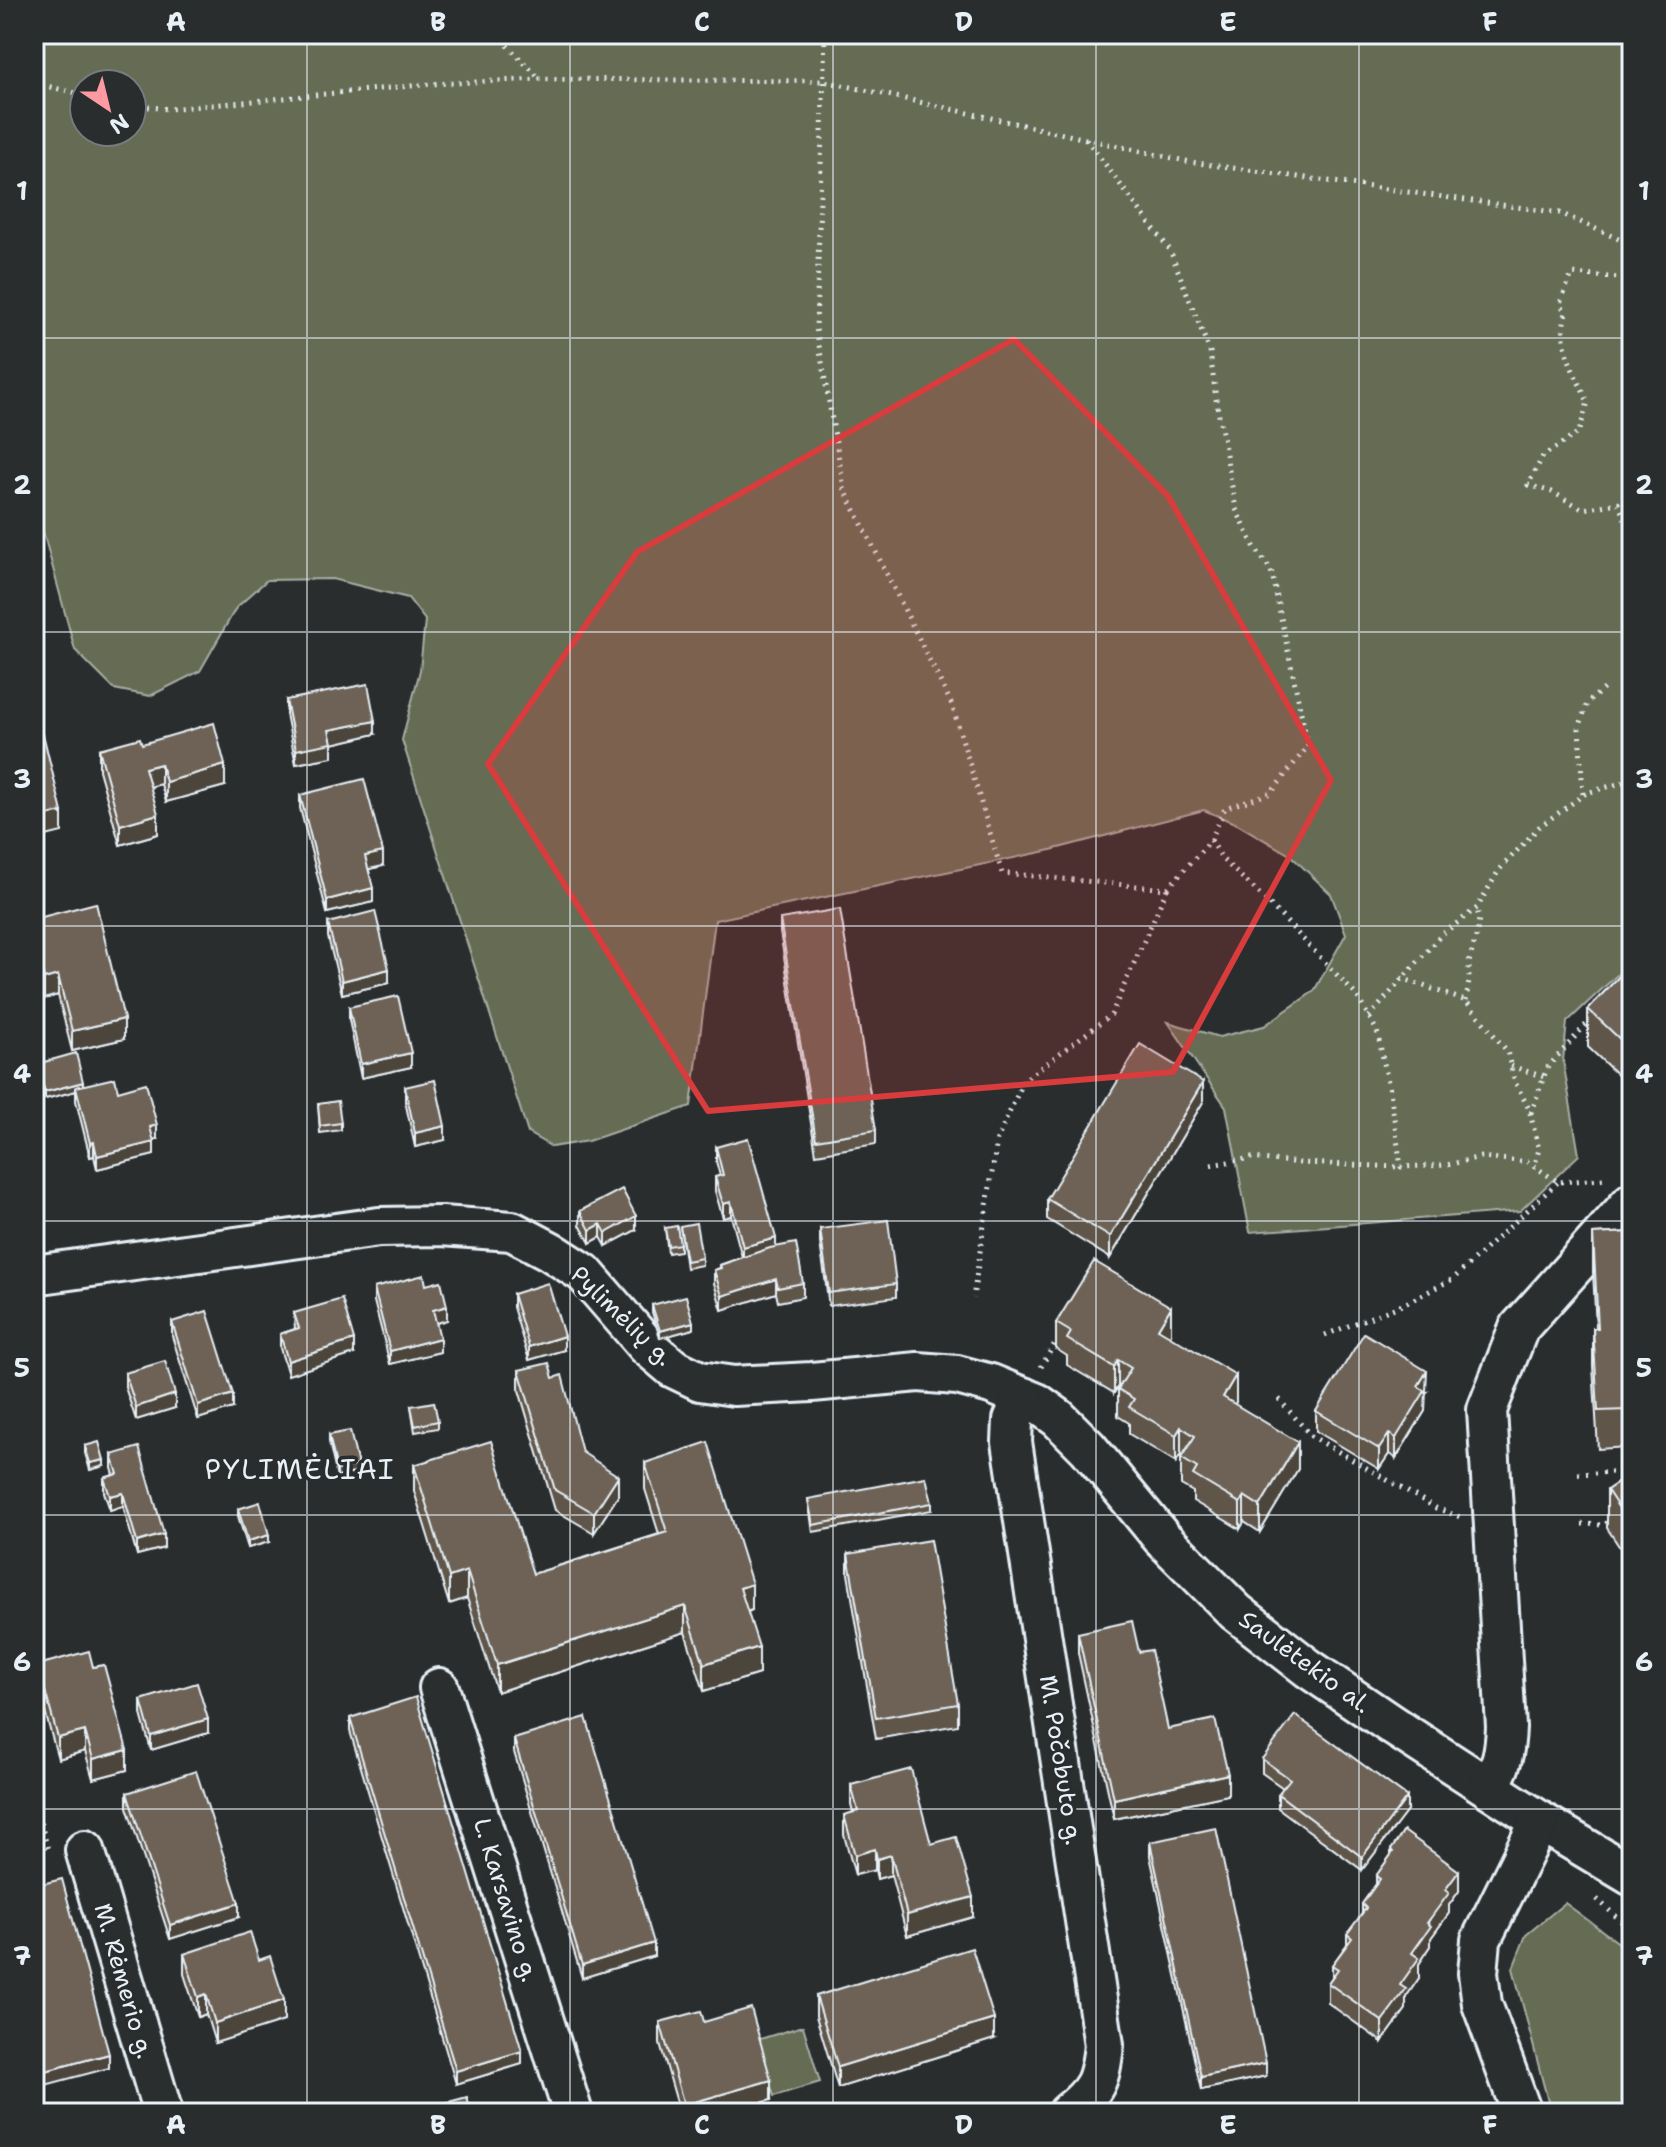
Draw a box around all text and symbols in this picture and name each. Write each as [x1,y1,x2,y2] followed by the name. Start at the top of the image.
[166,4,186,39] text: A
[430,4,446,39] text: B
[694,4,710,39] text: C
[955,4,973,39] text: D
[1219,4,1237,39] text: E
[1482,4,1498,39] text: F
[68,68,148,148] north arrow
[104,107,135,141] text: N
[16,173,28,208] text: 1
[1638,173,1650,208] text: 1
[13,467,31,502] text: 2
[1635,467,1653,502] text: 2
[13,761,31,796] text: 3
[1635,761,1653,796] text: 3
[13,1056,31,1091] text: 4
[1635,1056,1653,1091] text: 4
[564,1259,680,1373] street label: Pylimėlių g.
[14,1350,30,1385] text: 5
[1636,1350,1652,1385] text: 5
[204,1450,396,1488] district label: PYLIMĖLIAI
[1233,1603,1377,1721] street label: Saulėtekio al.
[13,1644,31,1679] text: 6
[1635,1644,1653,1679] text: 6
[1032,1673,1090,1847] street label: M. Počobuto g.
[466,1814,546,1986] street label: L. Karsavino g.
[87,1900,161,2062] street label: M. Rėmerio g.
[13,1938,31,1973] text: 7
[1635,1938,1653,1973] text: 7
[166,2107,186,2142] text: A
[430,2107,446,2142] text: B
[694,2107,710,2142] text: C
[955,2107,973,2142] text: D
[1219,2107,1237,2142] text: E
[1482,2107,1498,2142] text: F

